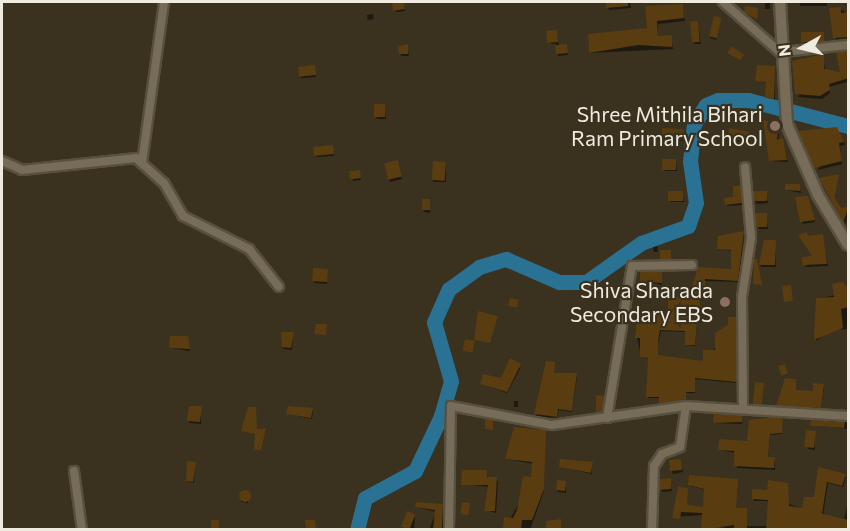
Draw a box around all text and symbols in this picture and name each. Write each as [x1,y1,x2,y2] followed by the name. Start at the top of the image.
[772,18,832,78] north arrow
[773,43,794,58] text: N
[571,101,763,151] place label: Shree Mithila Bihari Ram Primary School
[768,119,782,133] marker: Shree Mithila Bihari Ram Primary School
[570,277,713,327] place label: Shiva Sharada Secondary EBS
[718,295,732,309] marker: Shiva Sharada Secondary EBS

